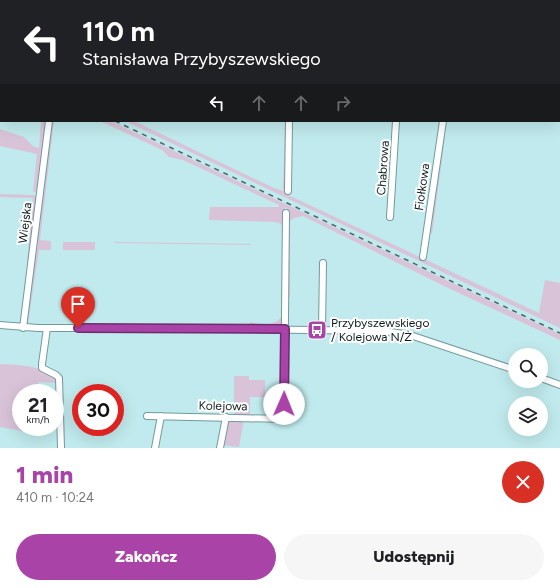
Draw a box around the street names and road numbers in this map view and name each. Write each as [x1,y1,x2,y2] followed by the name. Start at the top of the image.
[374,140,392,196] street label: Chabrowa
[412,162,432,212] street label: Fiołkowa
[16,202,34,244] street label: Wiejska
[198,399,248,413] street label: Kolejowa

